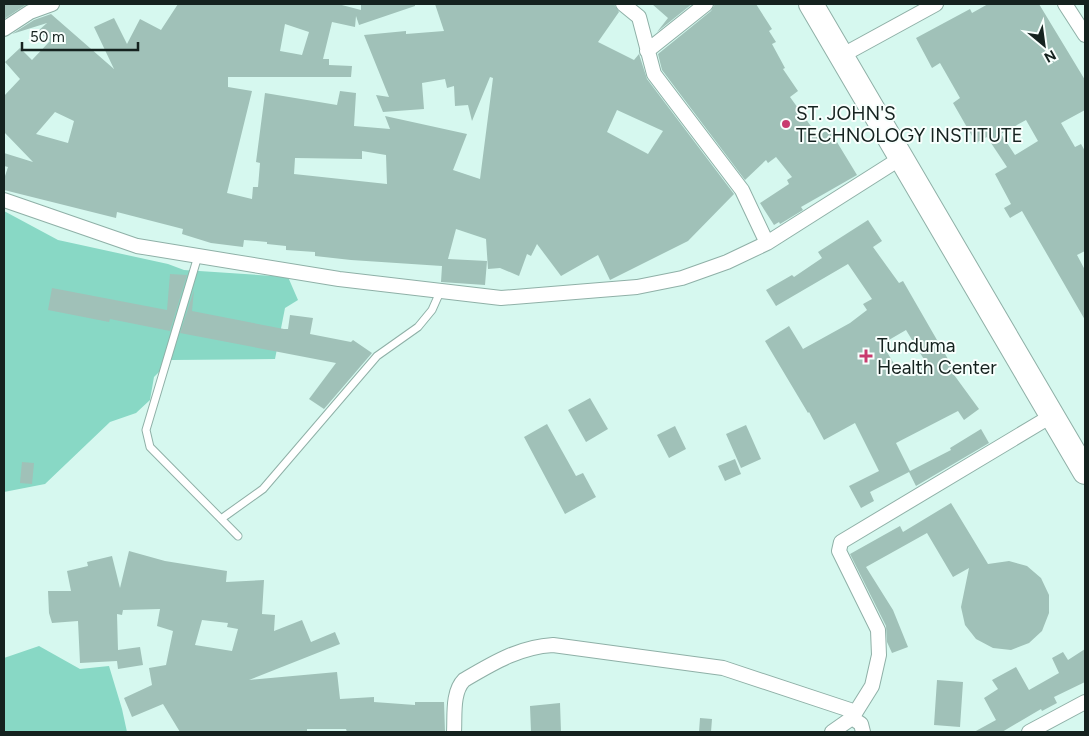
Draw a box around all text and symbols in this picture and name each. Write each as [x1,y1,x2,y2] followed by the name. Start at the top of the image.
[22,20,139,52] scale bar
[1019,20,1069,70] north arrow
[30,28,65,46] text: 50 m
[1041,46,1059,66] text: N
[796,102,1023,147] place label: ST. JOHN'S TECHNOLOGY INSTITUTE
[780,118,792,130] marker: ST. JOHN'S TECHNOLOGY INSTITUTE
[877,334,997,379] place label: Tunduma Health Center
[859,349,873,363] marker: Tunduma Health Center

